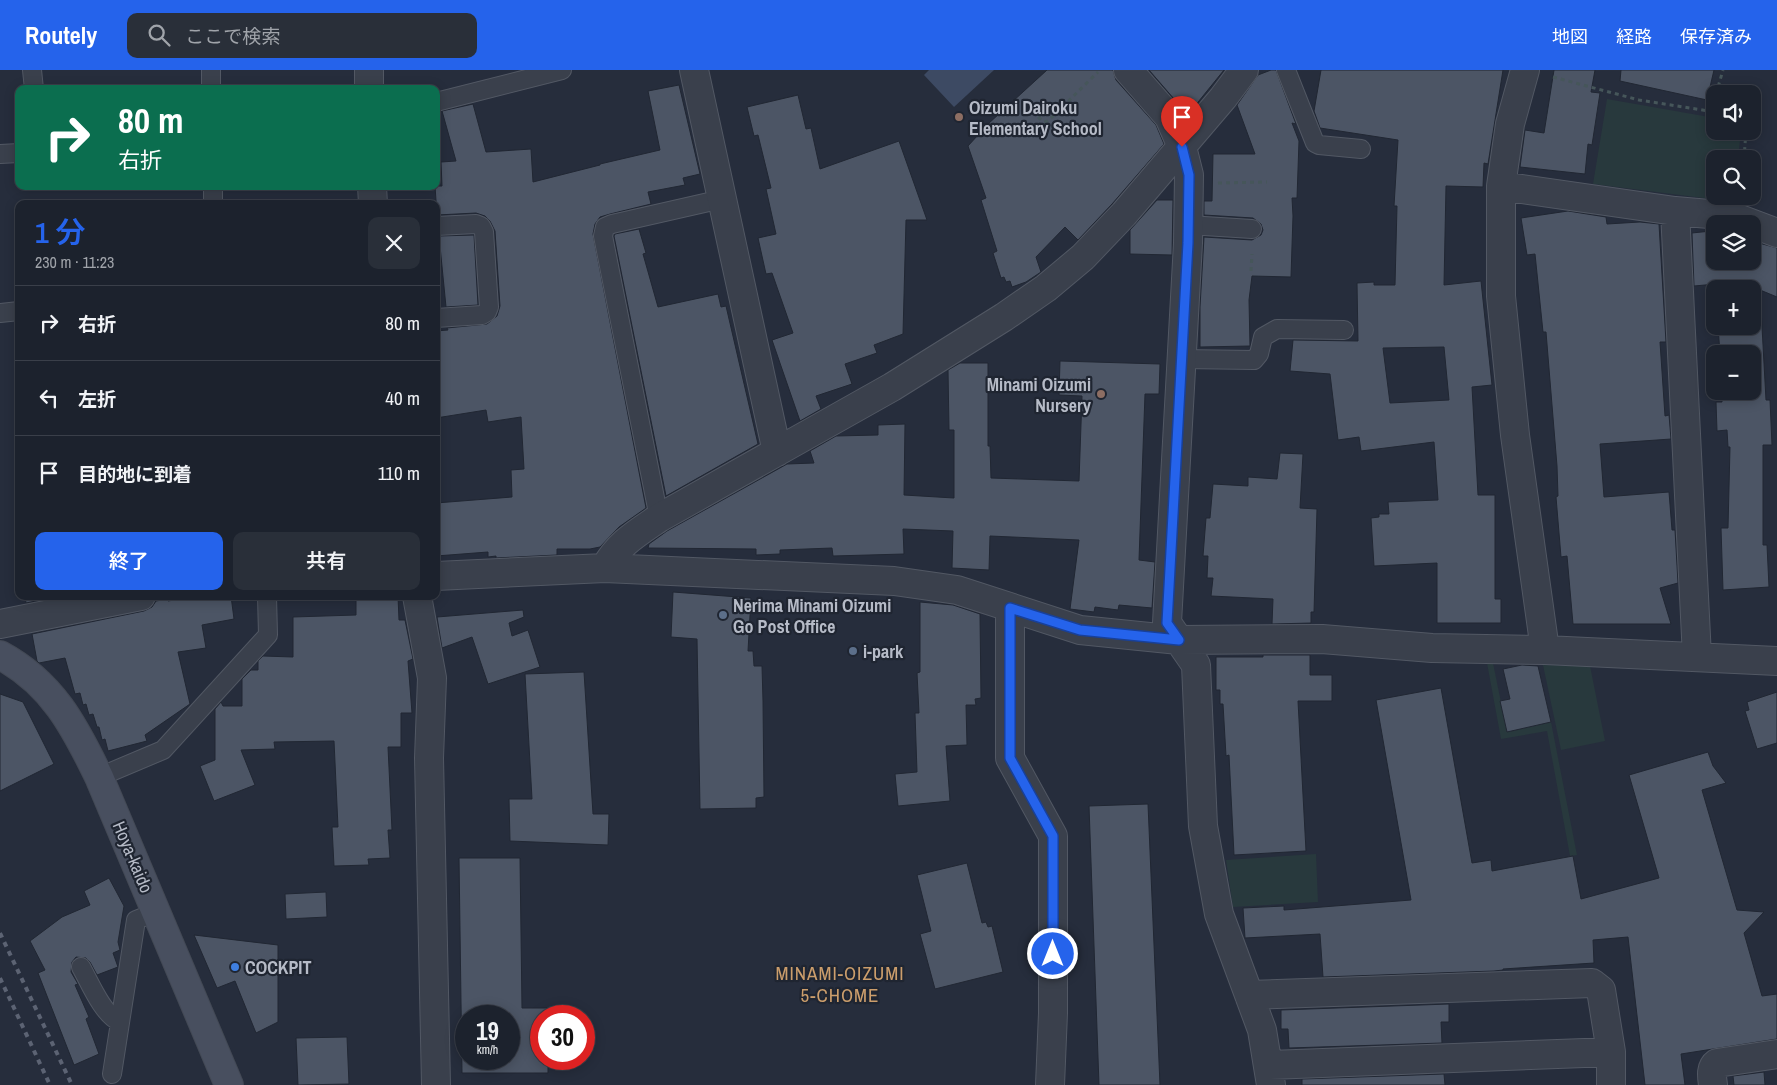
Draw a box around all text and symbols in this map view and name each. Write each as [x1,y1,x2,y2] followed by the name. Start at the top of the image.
[127,13,477,58] search box
[25,19,97,51] text: Routely
[145,21,173,49] icon: search
[185,23,280,49] text: ここで検索
[1552,24,1588,49] text: 地図
[1616,24,1652,49] text: 経路
[1680,24,1752,49] text: 保存済み
[1706,85,1761,400] map controls
[1706,85,1761,140] button: sound
[969,95,1102,141] place label: Oizumi Dairoku Elementary School
[1161,96,1203,147] pin
[118,97,183,144] text: 80 m
[1168,103,1196,131] icon: arrive
[35,105,100,170] icon: right
[953,111,965,123] marker: Oizumi Dairoku Elementary School
[118,145,162,175] text: 右折
[1706,150,1761,205] button: search
[35,212,86,252] text: 1 分
[1706,215,1761,270] button: layers
[368,217,420,269] button: close
[35,251,114,273] text: 230 m · 11:23
[1706,280,1761,335] button: +
[35,309,63,337] icon: right
[385,310,420,336] text: 80 m
[78,311,116,337] text: 右折
[1706,345,1761,400] button: −
[987,372,1092,418] place label: Minami Oizumi Nursery
[35,384,63,412] icon: left
[385,385,420,411] text: 40 m
[78,386,116,412] text: 左折
[1095,388,1107,400] marker: Minami Oizumi Nursery
[35,459,63,487] icon: arrive
[378,460,420,486] text: 110 m
[78,461,192,487] text: 目的地に到着
[35,532,223,590] button: 終了
[233,532,420,590] button: 共有
[733,593,891,639] place label: Nerima Minami Oizumi Go Post Office
[717,609,729,621] marker: Nerima Minami Oizumi Go Post Office
[863,639,904,664] place label: i-park
[847,645,859,657] marker: i-park
[107,817,159,897] street label: Hoya-kaido
[1026,927,1078,979] position arrow
[245,955,311,980] place label: COCKPIT
[776,960,904,1008] district label: MINAMI-OIZUMI 5-CHOME
[229,961,241,973] marker: COCKPIT
[530,1005,595,1070] speed limit sign: 30
[476,1014,499,1048] text: 19
[477,1042,498,1058] text: km/h

